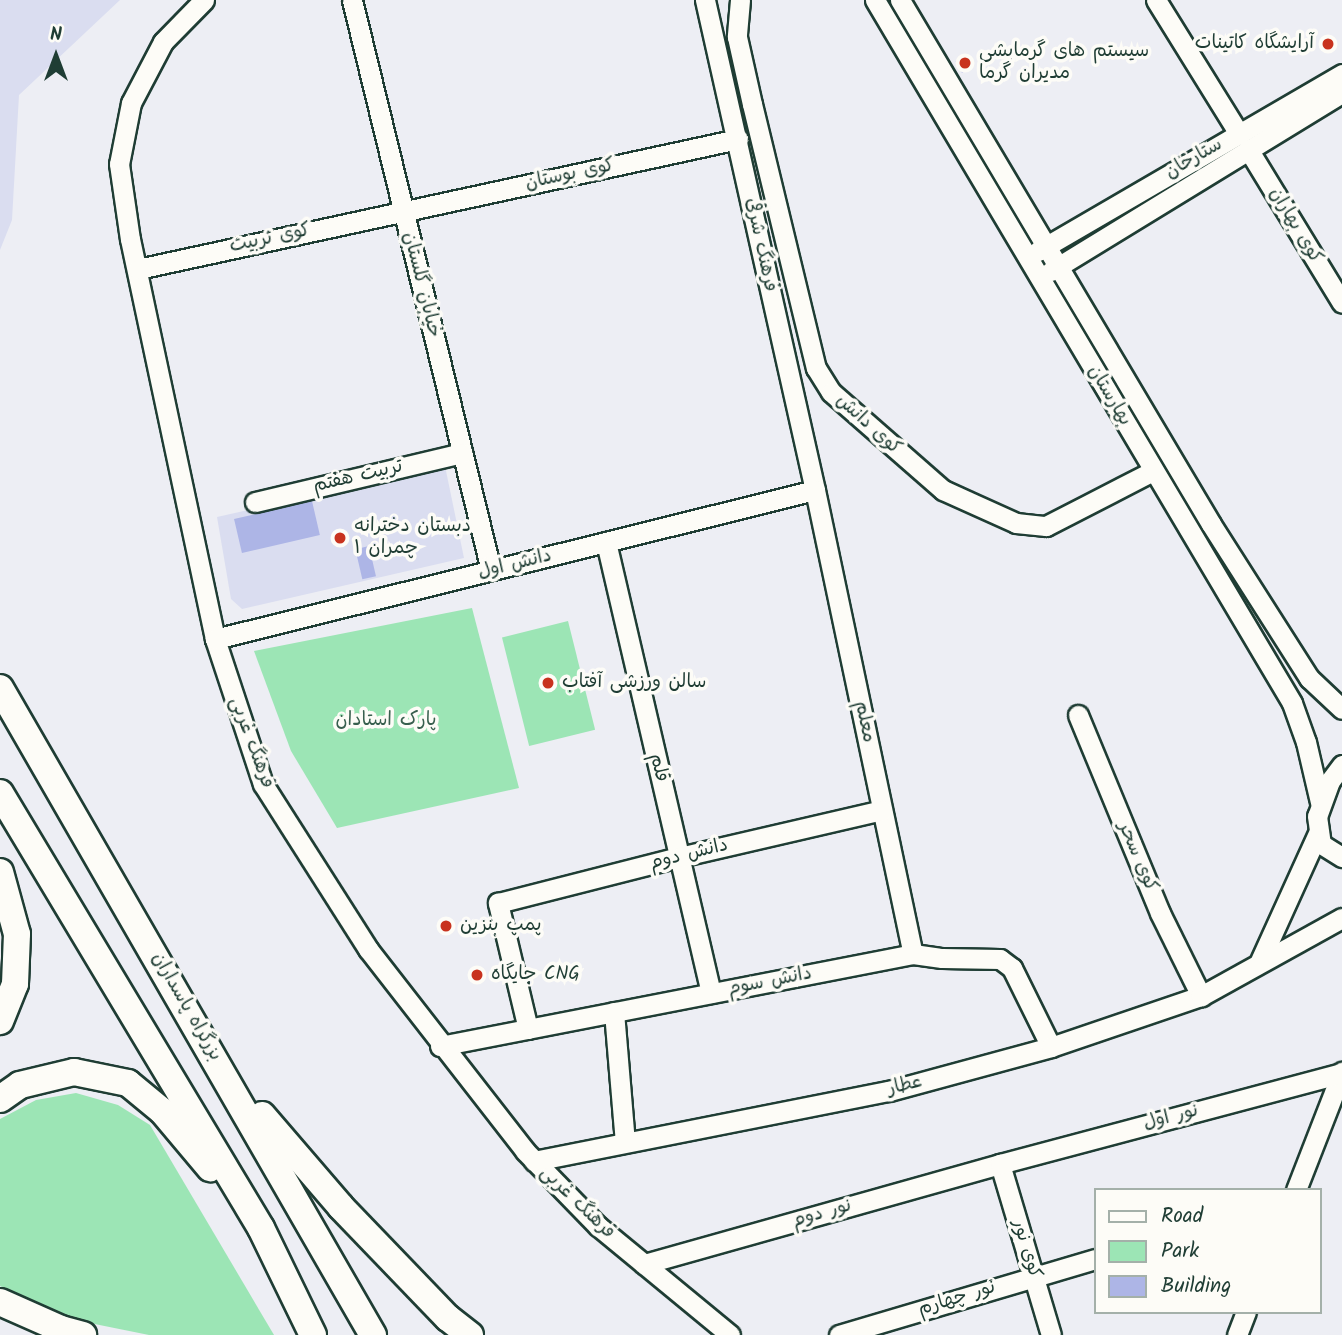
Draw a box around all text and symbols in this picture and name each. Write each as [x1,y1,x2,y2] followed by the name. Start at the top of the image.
[50,20,62,50] text: N
[21,21,91,91] north arrow
[1195,33,1314,55] place label: آرایشگاه کاتینات
[1320,36,1336,52] marker: آرایشگاه کاتینات
[979,41,1149,85] place label: سیستم های گرمایشی مدیران گرما
[957,55,973,71] marker: سیستم های گرمایشی مدیران گرما
[1161,134,1227,184] street label: ستارخان
[523,154,617,196] street label: کوی بوستان
[1263,184,1327,268] street label: کوی بهاران
[739,196,781,294] street label: فرهنگ شرقی
[228,219,312,259] street label: کوی تربیت
[397,230,445,340] street label: خیابان گلستان
[1082,362,1136,430] street label: بهارستان
[831,390,905,460] street label: کوی دانش
[311,456,405,498] street label: تربیت هفتم
[354,516,471,560] place label: دبستان دخترانه چمران ۱
[332,530,348,546] marker: دبستان دخترانه چمران ۱
[476,545,554,585] street label: دانش اول
[562,672,706,694] place label: سالن ورزشی آفتاب
[540,675,556,691] marker: سالن ورزشی آفتاب
[224,694,278,792] street label: فرهنگ غربی
[849,699,879,745] street label: معلم
[335,710,437,732] park label: پارک استادان
[644,752,672,784] street label: قلم
[1112,819,1162,895] street label: کوی سحر
[648,834,730,876] street label: دانش دوم
[460,915,541,937] place label: پمپ بنزین
[438,918,454,934] marker: پمپ بنزین
[146,949,226,1065] street label: بزرگراه پاسداران
[726,963,814,1001] street label: دانش سوم
[491,964,580,986] place label: جایگاه CNG
[469,967,485,983] marker: جایگاه CNG
[885,1071,925,1101] street label: عطار
[1141,1100,1201,1136] street label: نور اول
[535,1162,619,1244] street label: فرهنگ غربی
[1094,1188,1321,1314] legend
[790,1195,854,1233] street label: نور دوم
[1161,1200,1203,1233] text: Road
[1006,1217,1046,1281] street label: کوی نور
[1161,1235,1199,1268] text: Park
[1161,1270,1231,1303] text: Building
[916,1276,998,1322] street label: نور چهارم

